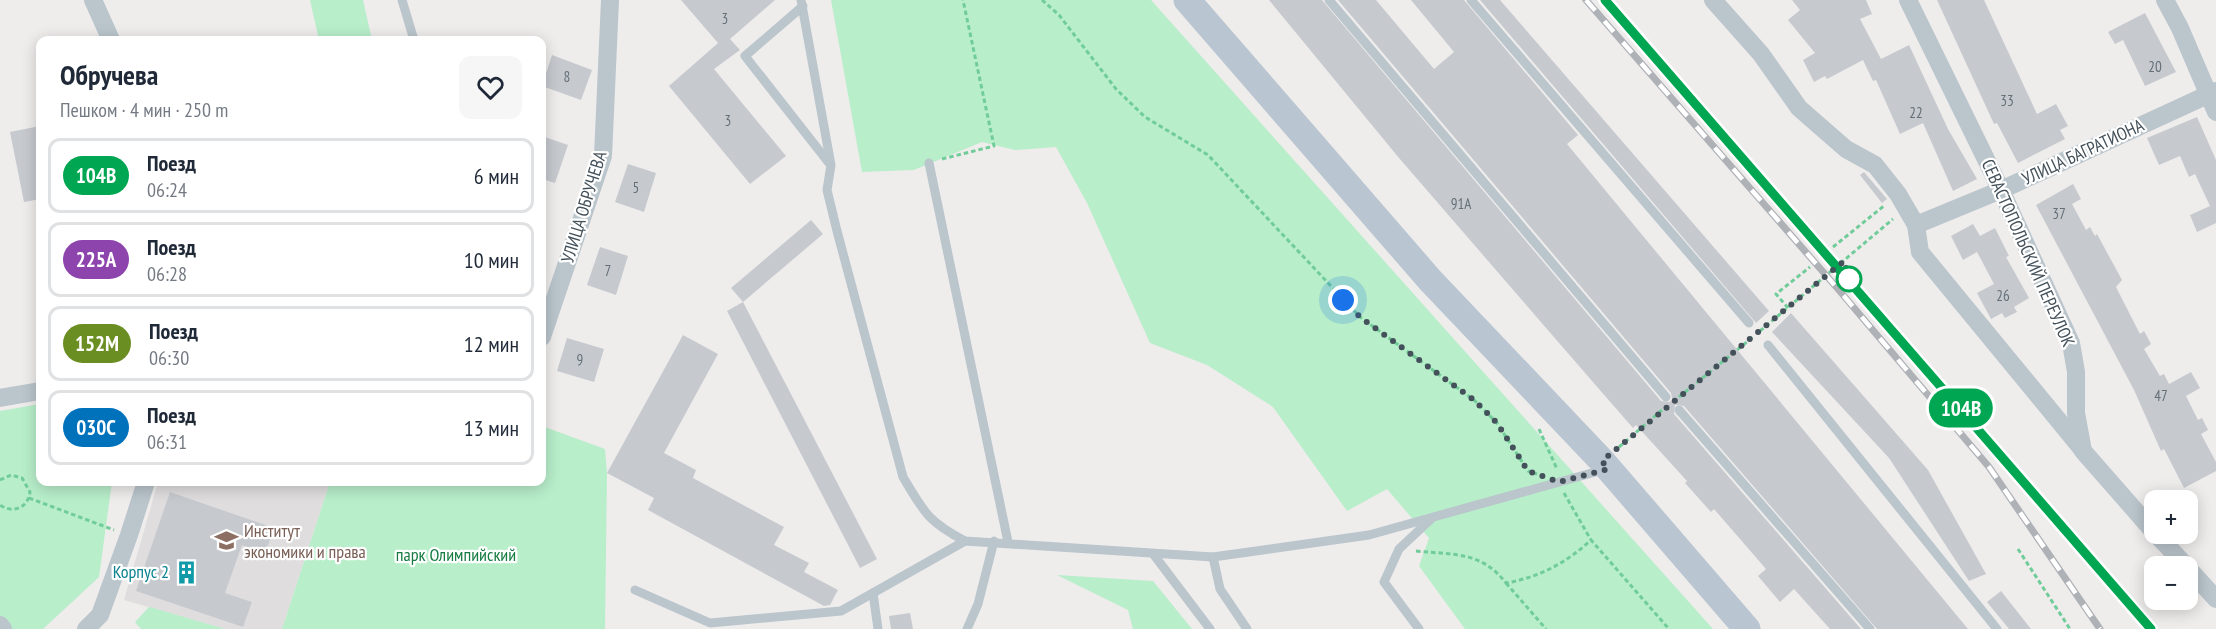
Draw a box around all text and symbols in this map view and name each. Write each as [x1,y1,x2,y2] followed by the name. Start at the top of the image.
[722,9,728,28] house number: 3
[60,56,158,93] text: Обручева
[459,56,522,119] button: heart
[2148,57,2162,76] house number: 20
[564,67,570,86] house number: 8
[2000,91,2014,110] house number: 33
[60,97,228,123] text: Пешком · 4 мин · 250 m
[1909,103,1923,122] house number: 22
[725,111,731,130] house number: 3
[2018,113,2148,190] street label: УЛИЦА БАГРАТИОНА
[556,148,612,266] street label: УЛИЦА ОБРУЧЕВА
[147,149,196,177] text: Поезд
[1977,155,2080,350] street label: СЕВАСТОПОЛЬСКИЙ ПЕРЕУЛОК
[76,162,116,189] text: 104В
[474,162,519,190] text: 6 мин
[147,177,187,203] text: 06:24
[633,178,639,197] house number: 5
[1451,194,1472,213] house number: 91А
[2052,204,2066,223] house number: 37
[147,233,196,261] text: Поезд
[76,246,116,273] text: 225А
[464,246,519,274] text: 10 мин
[147,261,187,287] text: 06:28
[605,261,611,280] house number: 7
[1836,266,1862,292] unlabelled marker
[1328,285,1358,315] your location
[1996,286,2010,305] house number: 26
[149,317,198,345] text: Поезд
[75,330,119,357] text: 152М
[464,330,519,358] text: 12 мин
[149,345,189,371] text: 06:30
[577,350,583,369] house number: 9
[2154,386,2168,405] house number: 47
[1919,388,2003,428] line badge: 104В
[1941,395,1981,422] text: 104В
[147,401,196,429] text: Поезд
[76,414,116,441] text: 030C
[464,414,519,442] text: 13 мин
[147,429,187,455] text: 06:31
[2144,490,2198,610] map controls
[2144,490,2198,544] button: +
[244,519,366,563] place label: Институт экономики и права
[213,528,239,554] school or university icon: Институт экономики и права
[396,543,516,566] park label: парк Олимпийский
[2144,556,2198,610] button: −
[174,559,200,585] building icon: Корпус 2
[113,560,169,583] place label: Корпус 2

